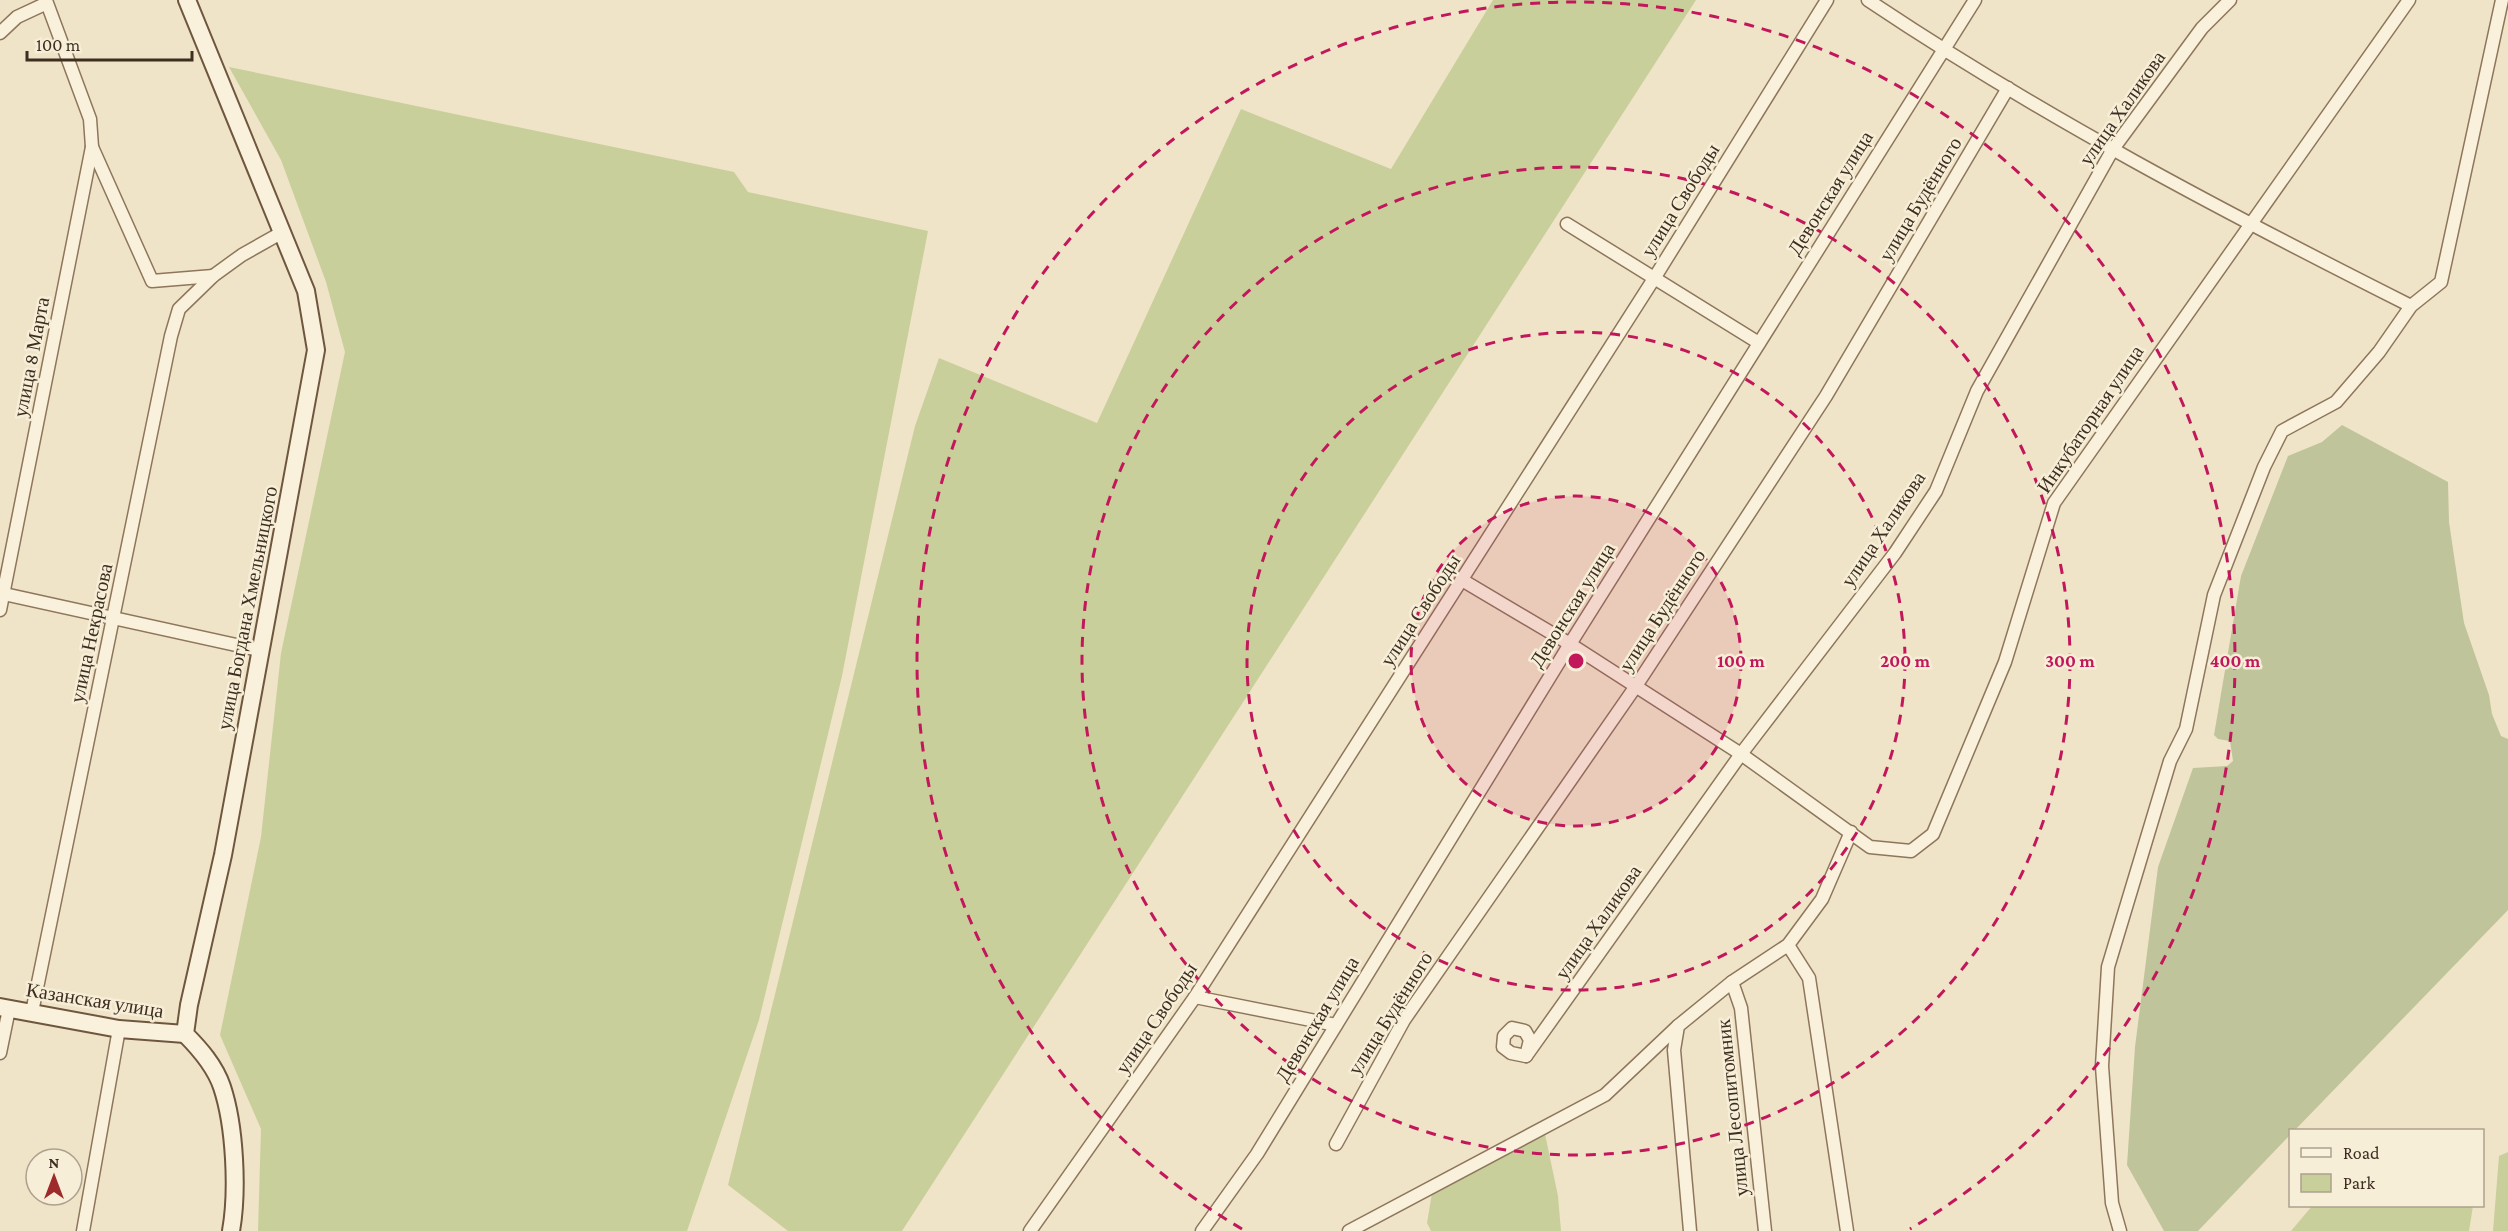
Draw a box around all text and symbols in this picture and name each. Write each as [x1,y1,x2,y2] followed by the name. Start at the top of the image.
[27,24,192,62] scale bar
[36,35,81,55] text: 100 m
[2075,47,2170,170] street label: улица Халикова
[1783,127,1878,260] street label: Девонская улица
[1874,133,1967,266] street label: улица Будённого
[1636,139,1724,261] street label: улица Свободы
[9,295,54,419] street label: улица 8 Марта
[2032,341,2148,498] street label: Инкубаторная улица
[1836,467,1931,591] street label: улица Халикова
[213,484,282,732] street label: улица Богдана Хмельницкого
[1525,539,1620,672] street label: Девонская улица
[1614,545,1710,676] street label: улица Будённого
[1376,550,1465,671] street label: улица Свободы
[65,561,118,705] street label: улица Некрасова
[1566,651,1586,671] centre of rings
[1717,651,1765,671] text: 100 m
[1880,651,1931,671] text: 200 m
[2045,651,2095,671] text: 300 m
[2210,651,2261,671] text: 400 m
[1551,861,1646,984] street label: улица Халикова
[1343,947,1438,1079] street label: улица Будённого
[1271,952,1364,1086] street label: Девонская улица
[1111,958,1202,1078] street label: улица Свободы
[25,978,165,1023] street label: Казанская улица
[1712,1018,1753,1198] street label: улица Лесопитомник
[2289,1129,2484,1207] legend
[2343,1143,2380,1163] text: Road
[24,1147,84,1207] north arrow
[49,1154,60,1171] text: N
[2343,1173,2375,1193] text: Park

